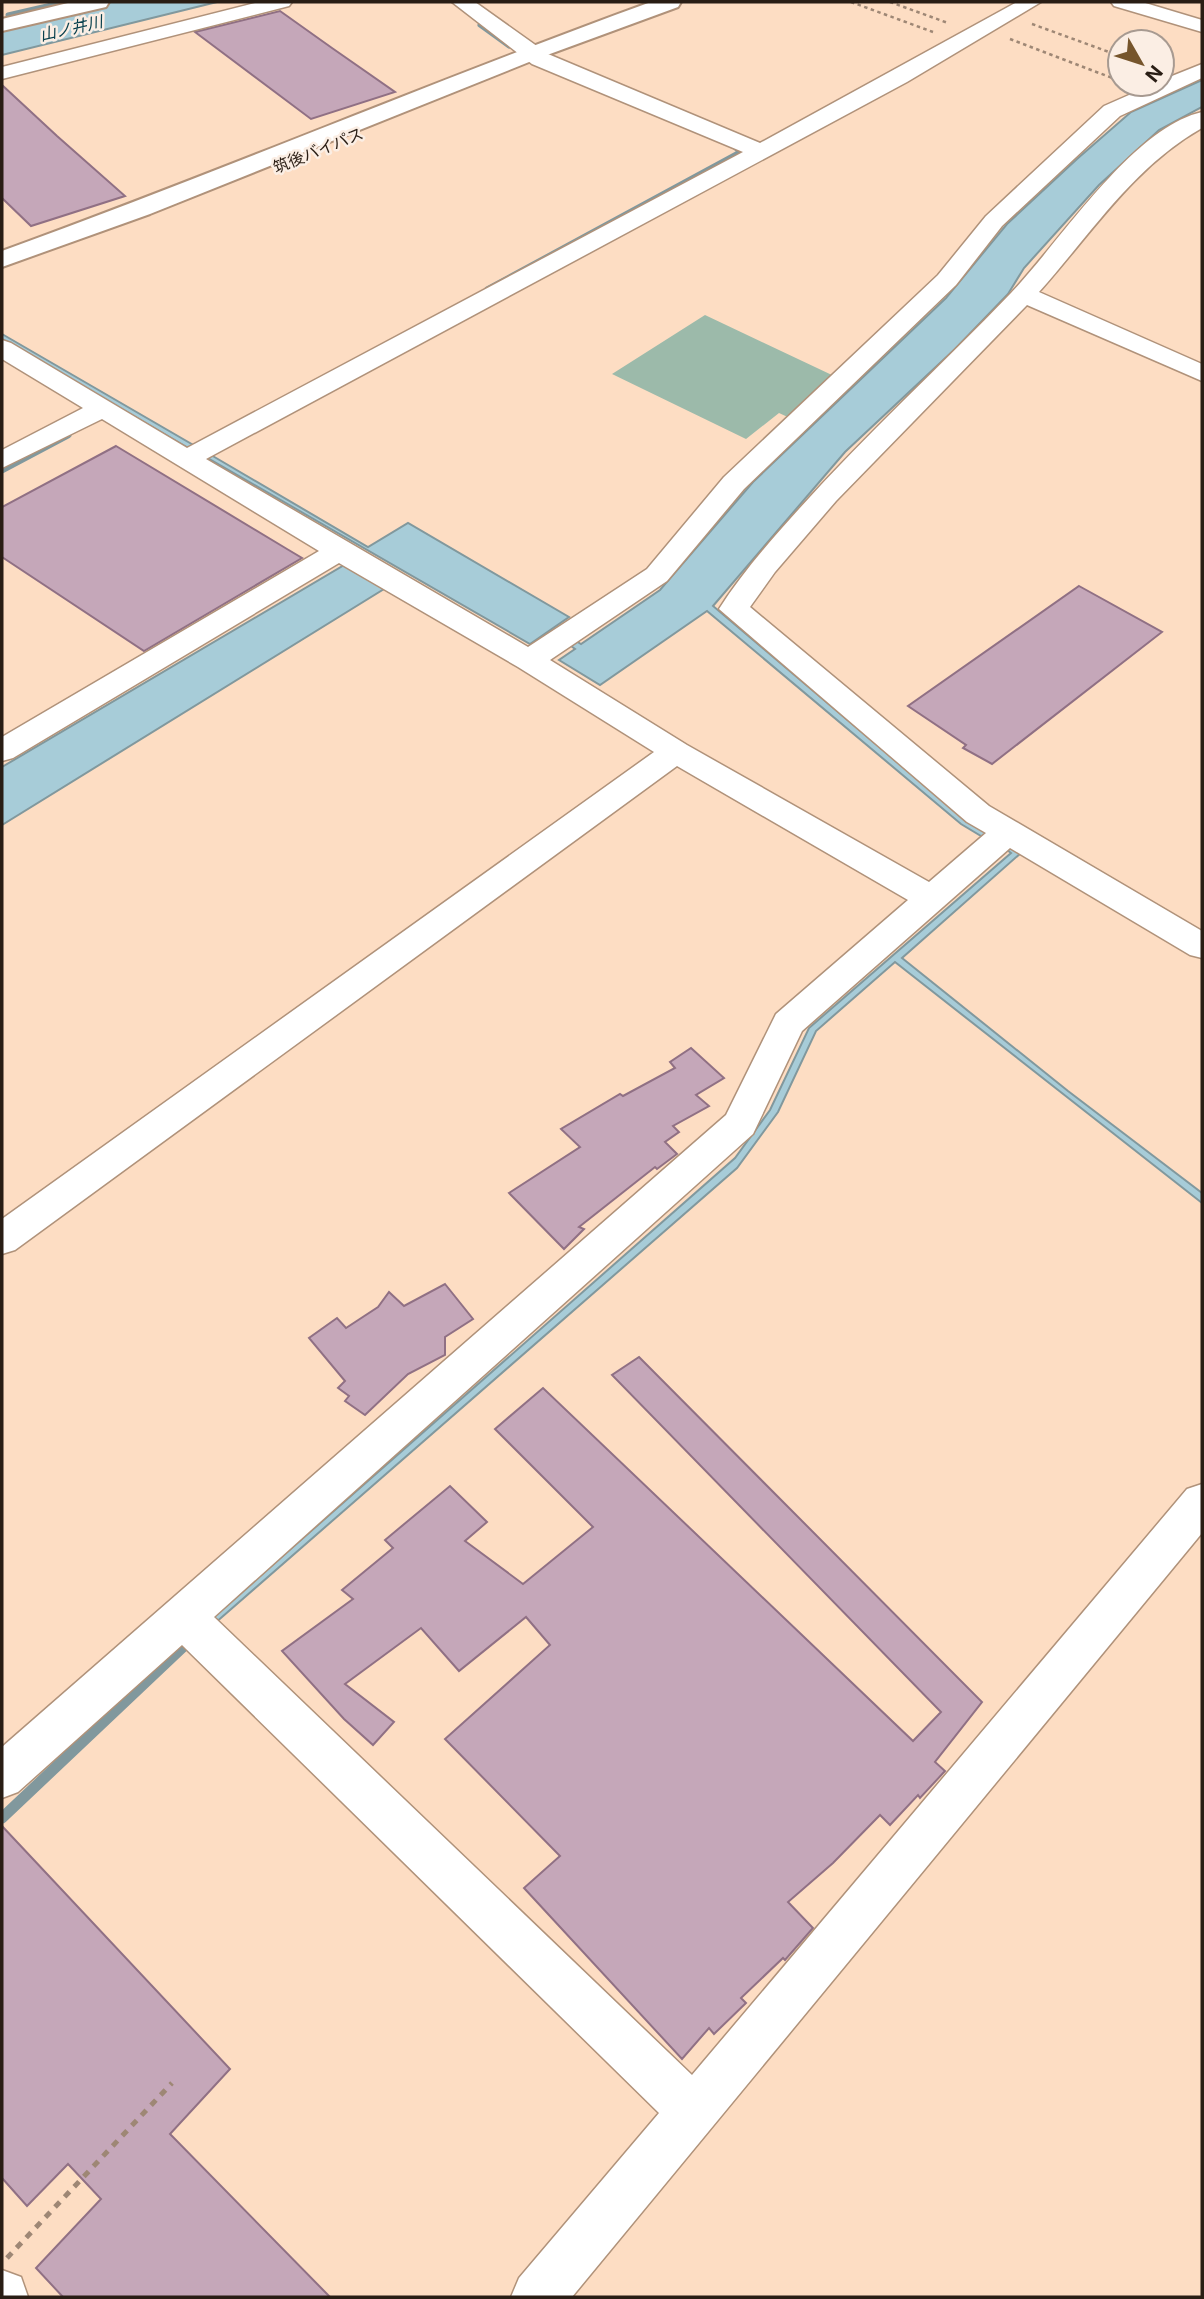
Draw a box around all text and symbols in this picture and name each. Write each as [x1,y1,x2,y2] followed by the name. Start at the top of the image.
[38,11,106,45] water label: 山ノ井川
[1106,28,1176,98] north arrow
[1140,61,1167,86] text: N
[270,123,366,177] street label: 筑後バイパス

